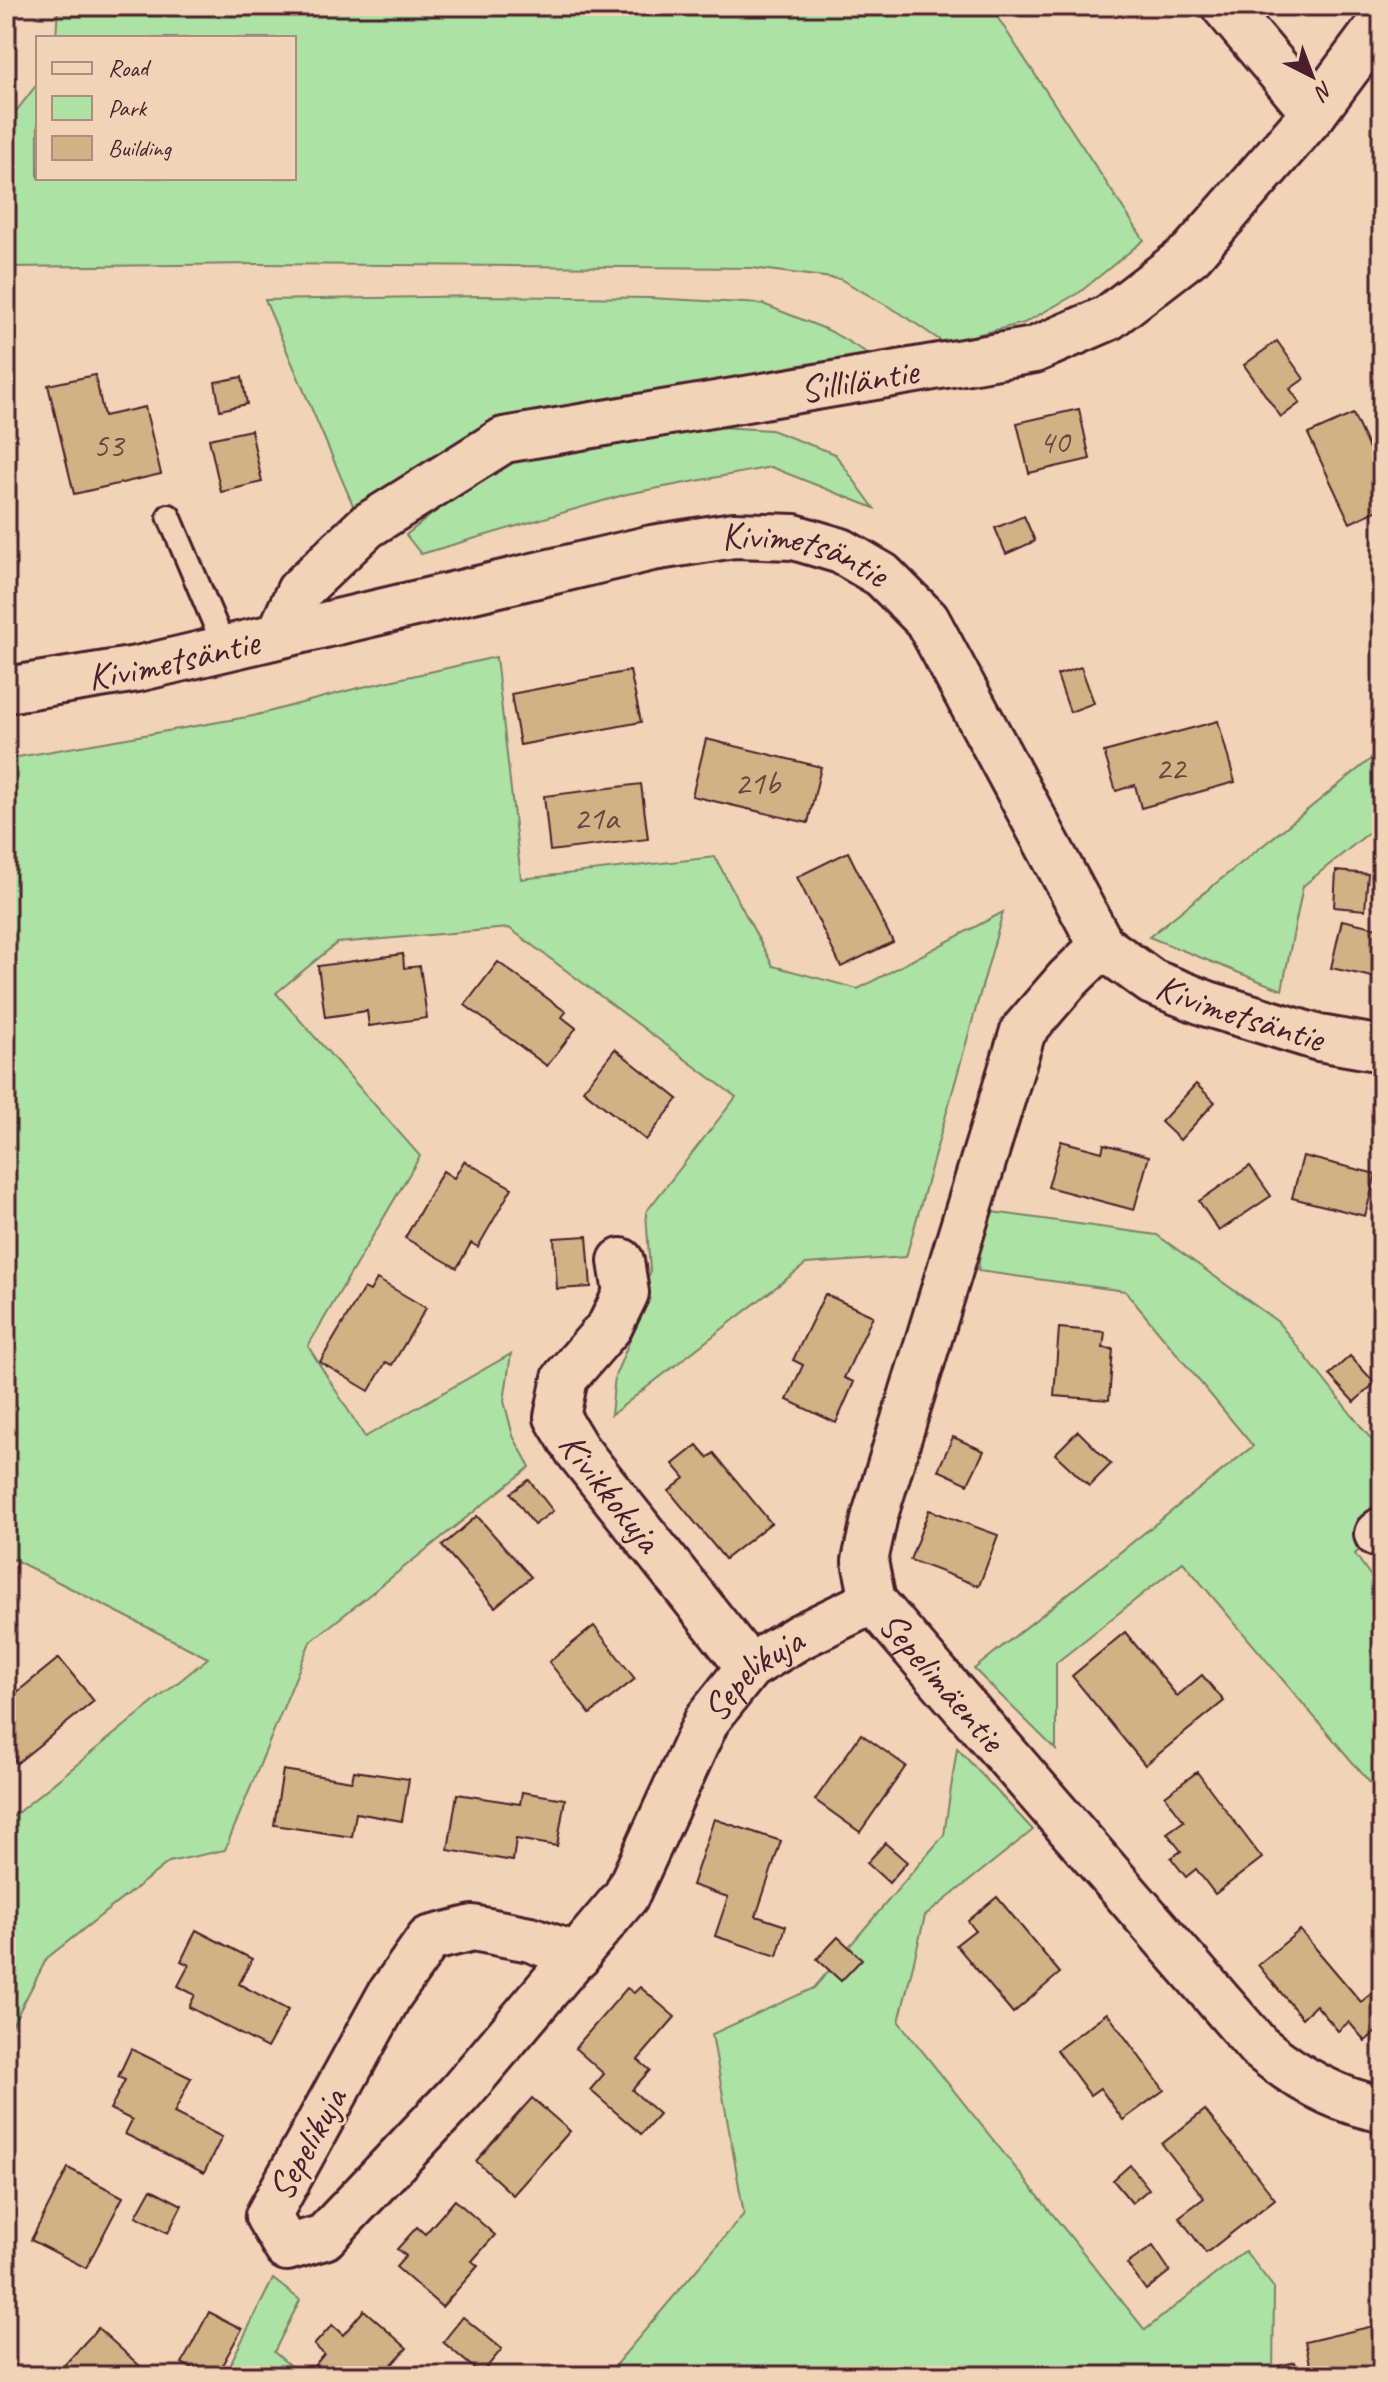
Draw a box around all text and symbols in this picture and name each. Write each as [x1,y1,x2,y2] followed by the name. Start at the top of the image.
[36,36,296,180] legend
[1272,36,1352,116] north arrow
[108,53,152,83] text: Road
[1308,75,1339,107] text: N
[108,93,148,123] text: Park
[108,133,173,163] text: Building
[796,346,924,413] street label: Silliläntie
[1039,420,1072,463] house number: 40
[93,424,126,467] house number: 53
[717,510,899,598] street label: Kivimetsäntie
[85,617,266,700] street label: Kivimetsäntie
[1155,746,1188,789] house number: 22
[734,761,782,804] house number: 21b
[573,796,621,839] house number: 21a
[1150,963,1332,1062] street label: Kivimetsäntie
[549,1424,674,1563] street label: Kivikkokuja
[869,1601,1017,1763] street label: Sepelimäentie
[692,1615,814,1731] street label: Sepelikuja
[257,2077,358,2208] street label: Sepelikuja

